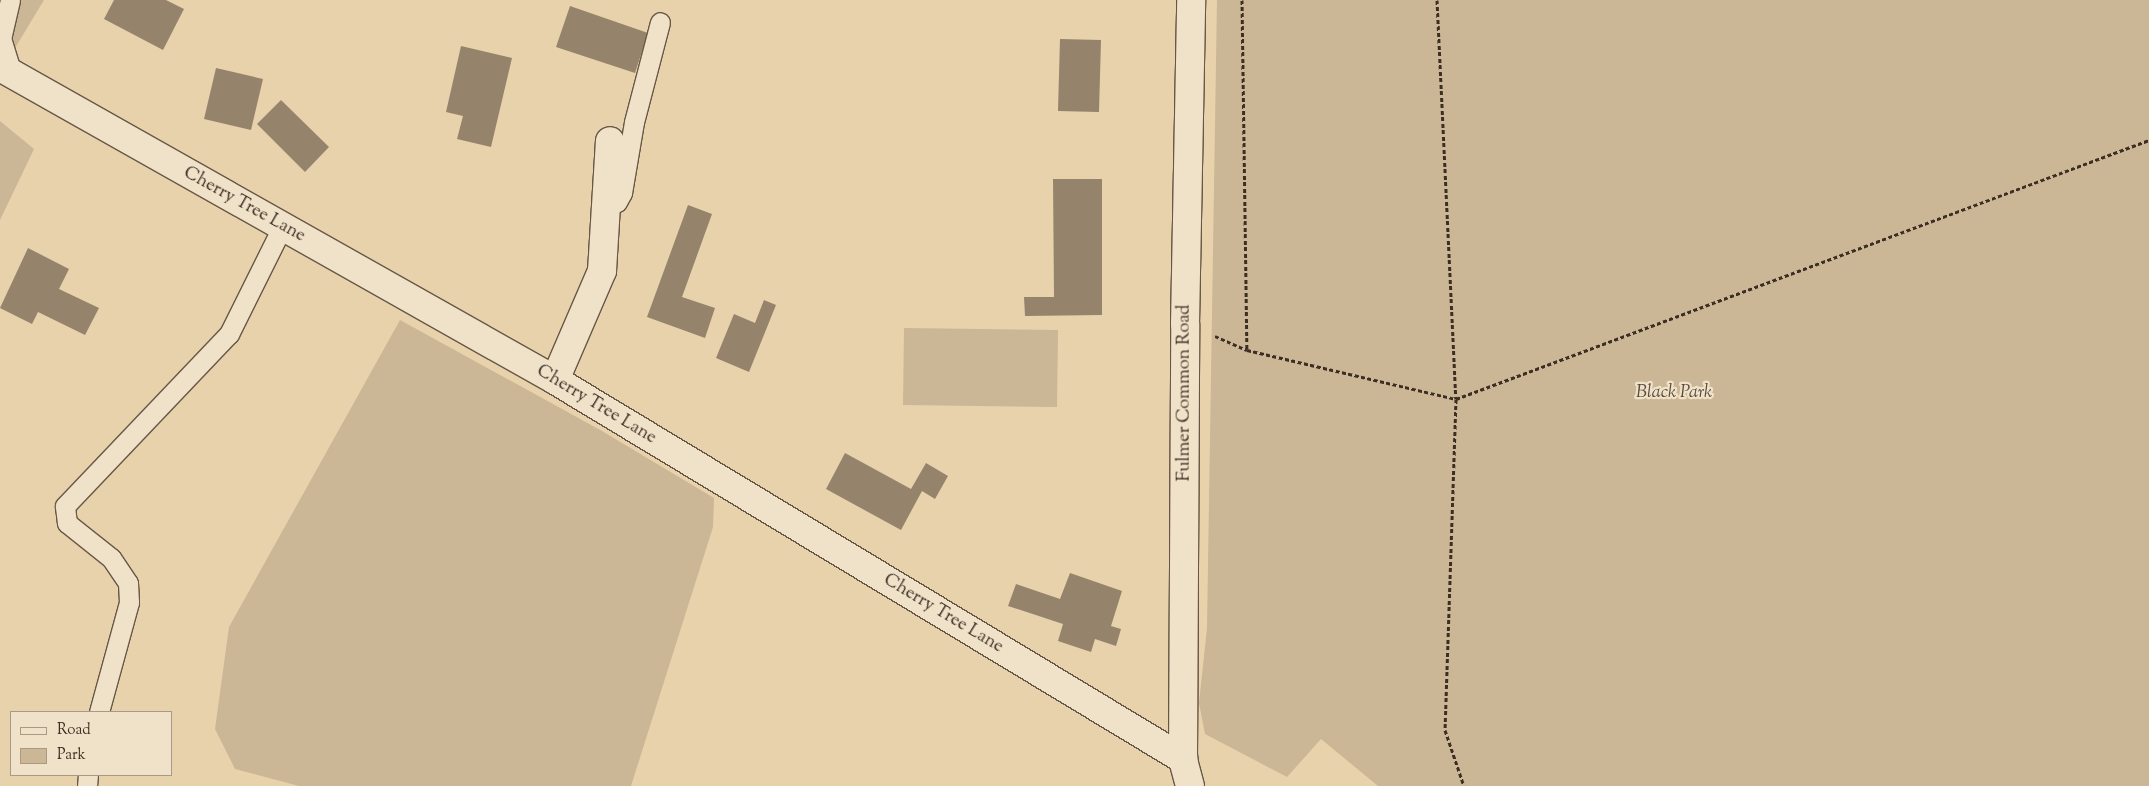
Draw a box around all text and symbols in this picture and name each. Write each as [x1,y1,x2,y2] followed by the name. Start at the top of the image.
[179,163,309,247] street label: Cherry Tree Lane
[1174,305,1196,481] street label: Fulmer Common Road
[532,361,660,449] street label: Cherry Tree Lane
[1636,382,1712,404] park label: Black Park
[879,570,1007,658] street label: Cherry Tree Lane
[10,711,172,776] legend
[57,720,91,741] text: Road
[57,745,86,766] text: Park

